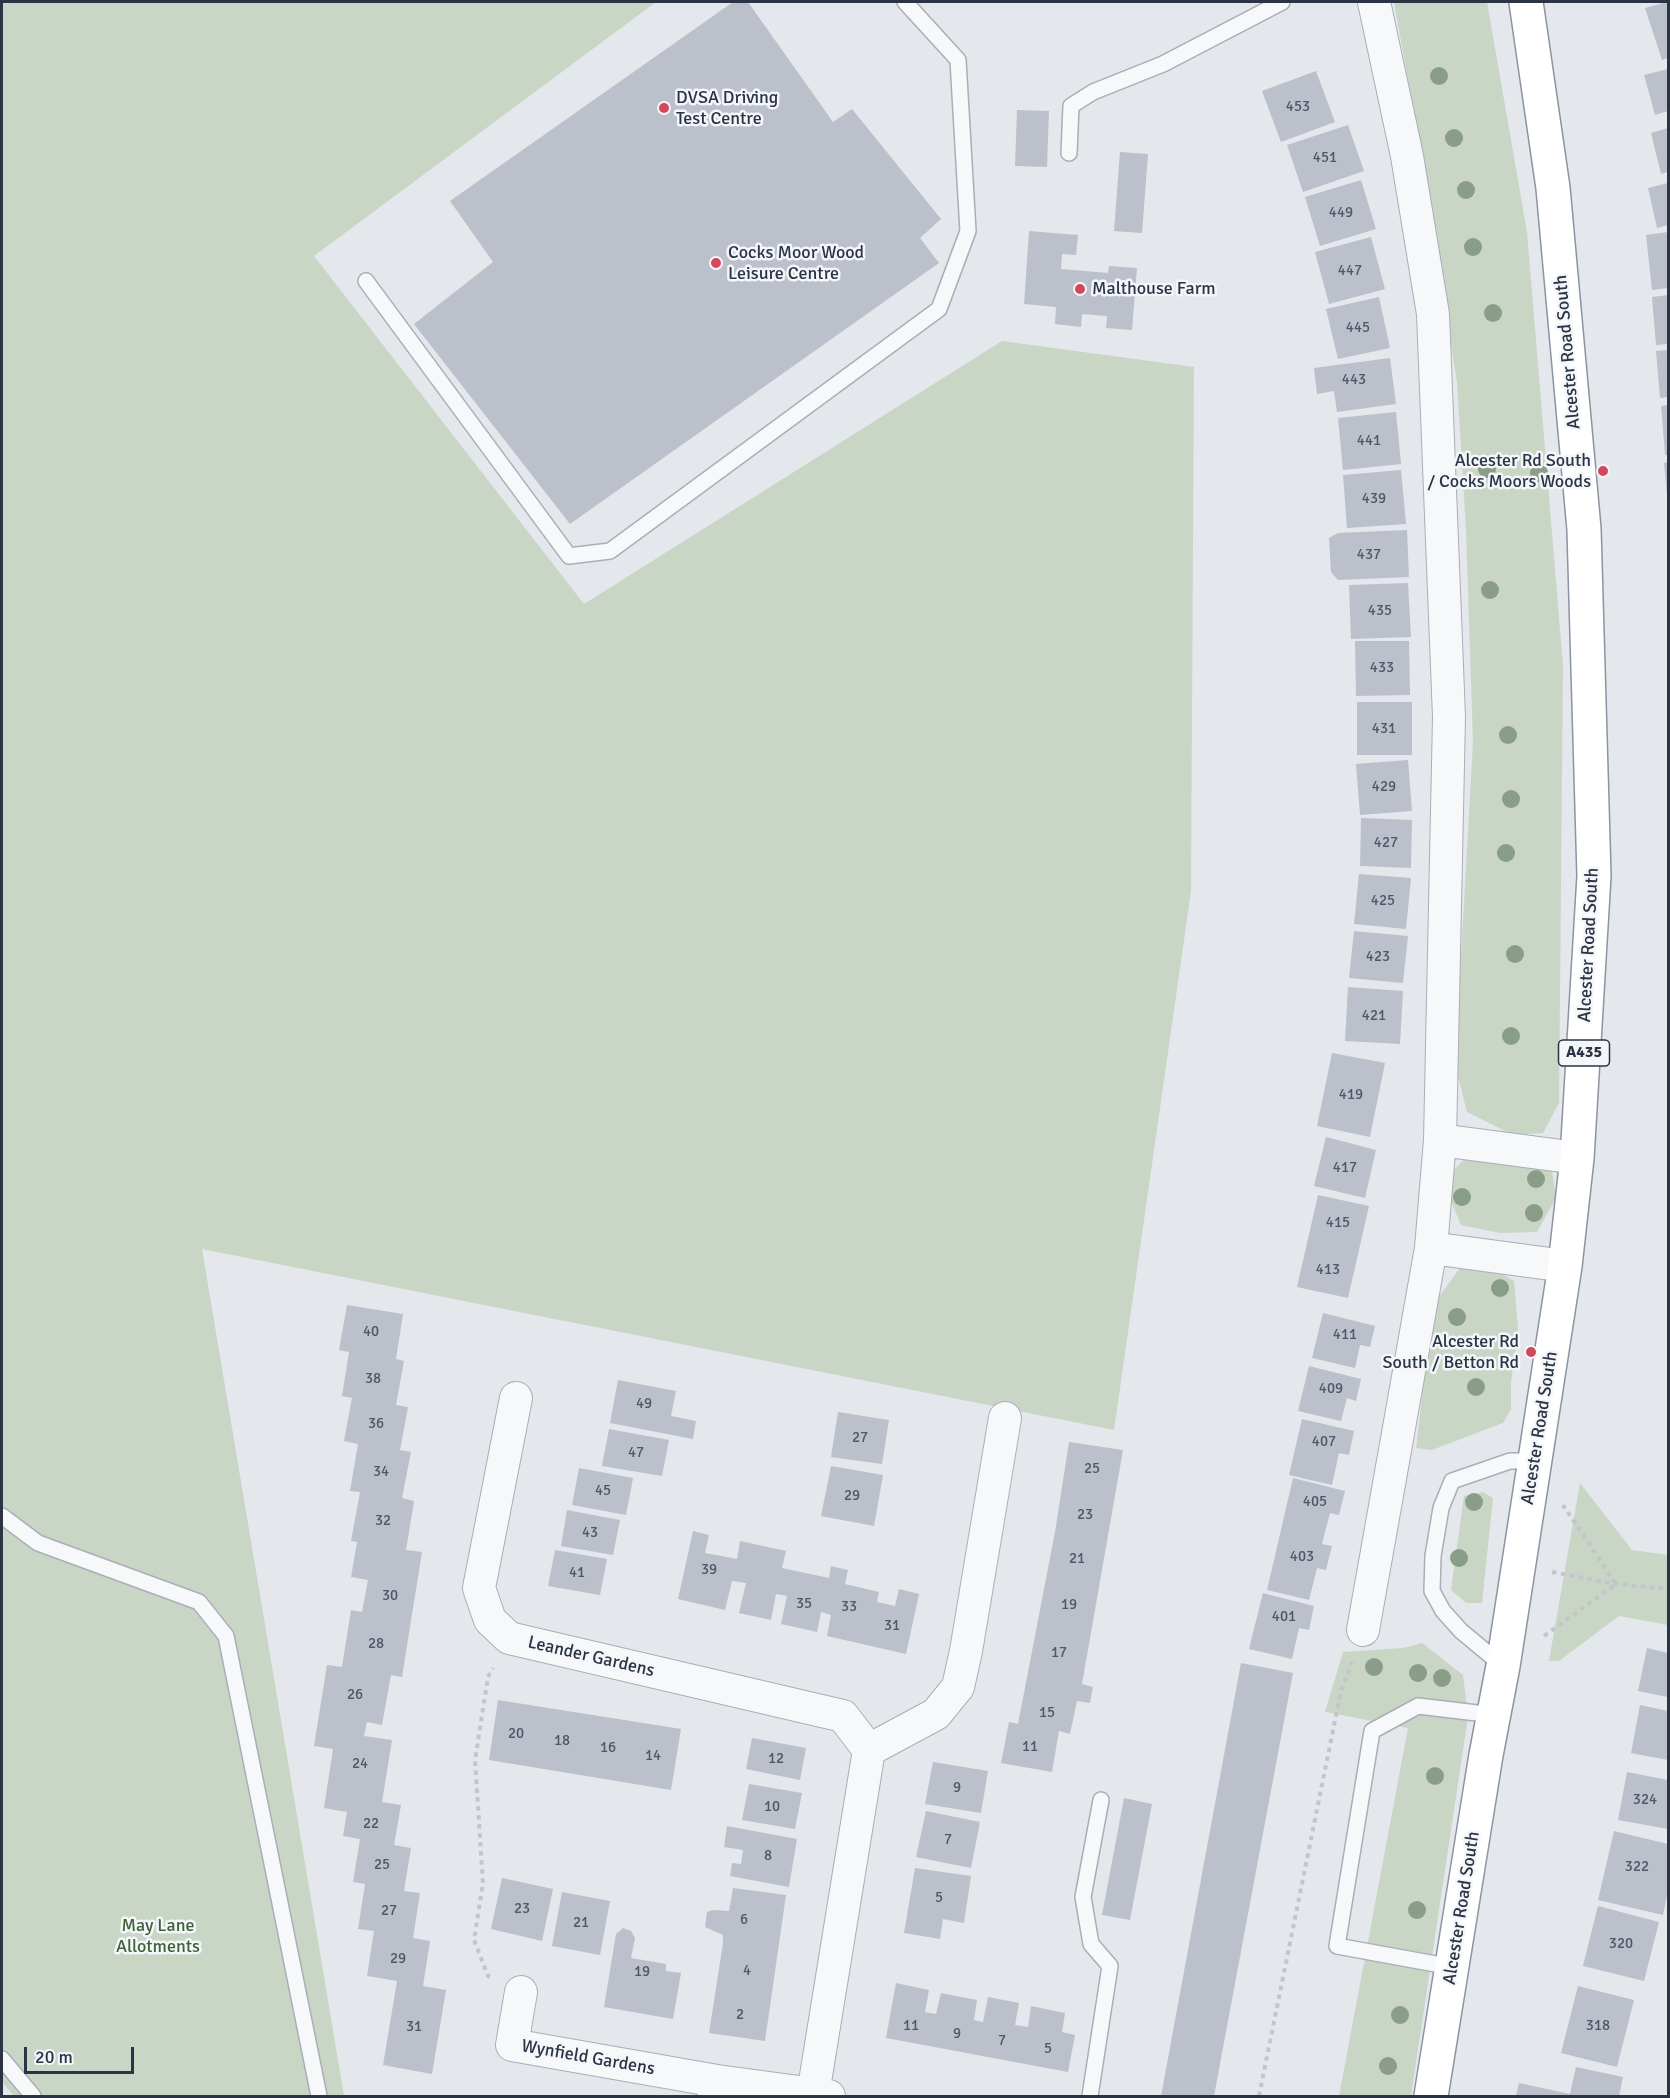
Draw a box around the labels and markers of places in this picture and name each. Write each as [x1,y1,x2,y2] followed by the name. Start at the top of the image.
[676,87,778,130] place label: DVSA Driving Test Centre
[657,101,671,115] marker: DVSA Driving Test Centre
[728,242,864,284] place label: Cocks Moor Wood Leisure Centre
[709,256,723,270] marker: Cocks Moor Wood Leisure Centre
[1092,278,1216,300] place label: Malthouse Farm
[1073,282,1087,296] marker: Malthouse Farm
[1428,450,1591,492] place label: Alcester Rd South / Cocks Moors Woods
[1596,464,1610,478] marker: Alcester Rd South / Cocks Moors Woods
[1383,1331,1519,1374] place label: Alcester Rd South / Betton Rd
[1524,1345,1538,1359] marker: Alcester Rd South / Betton Rd

